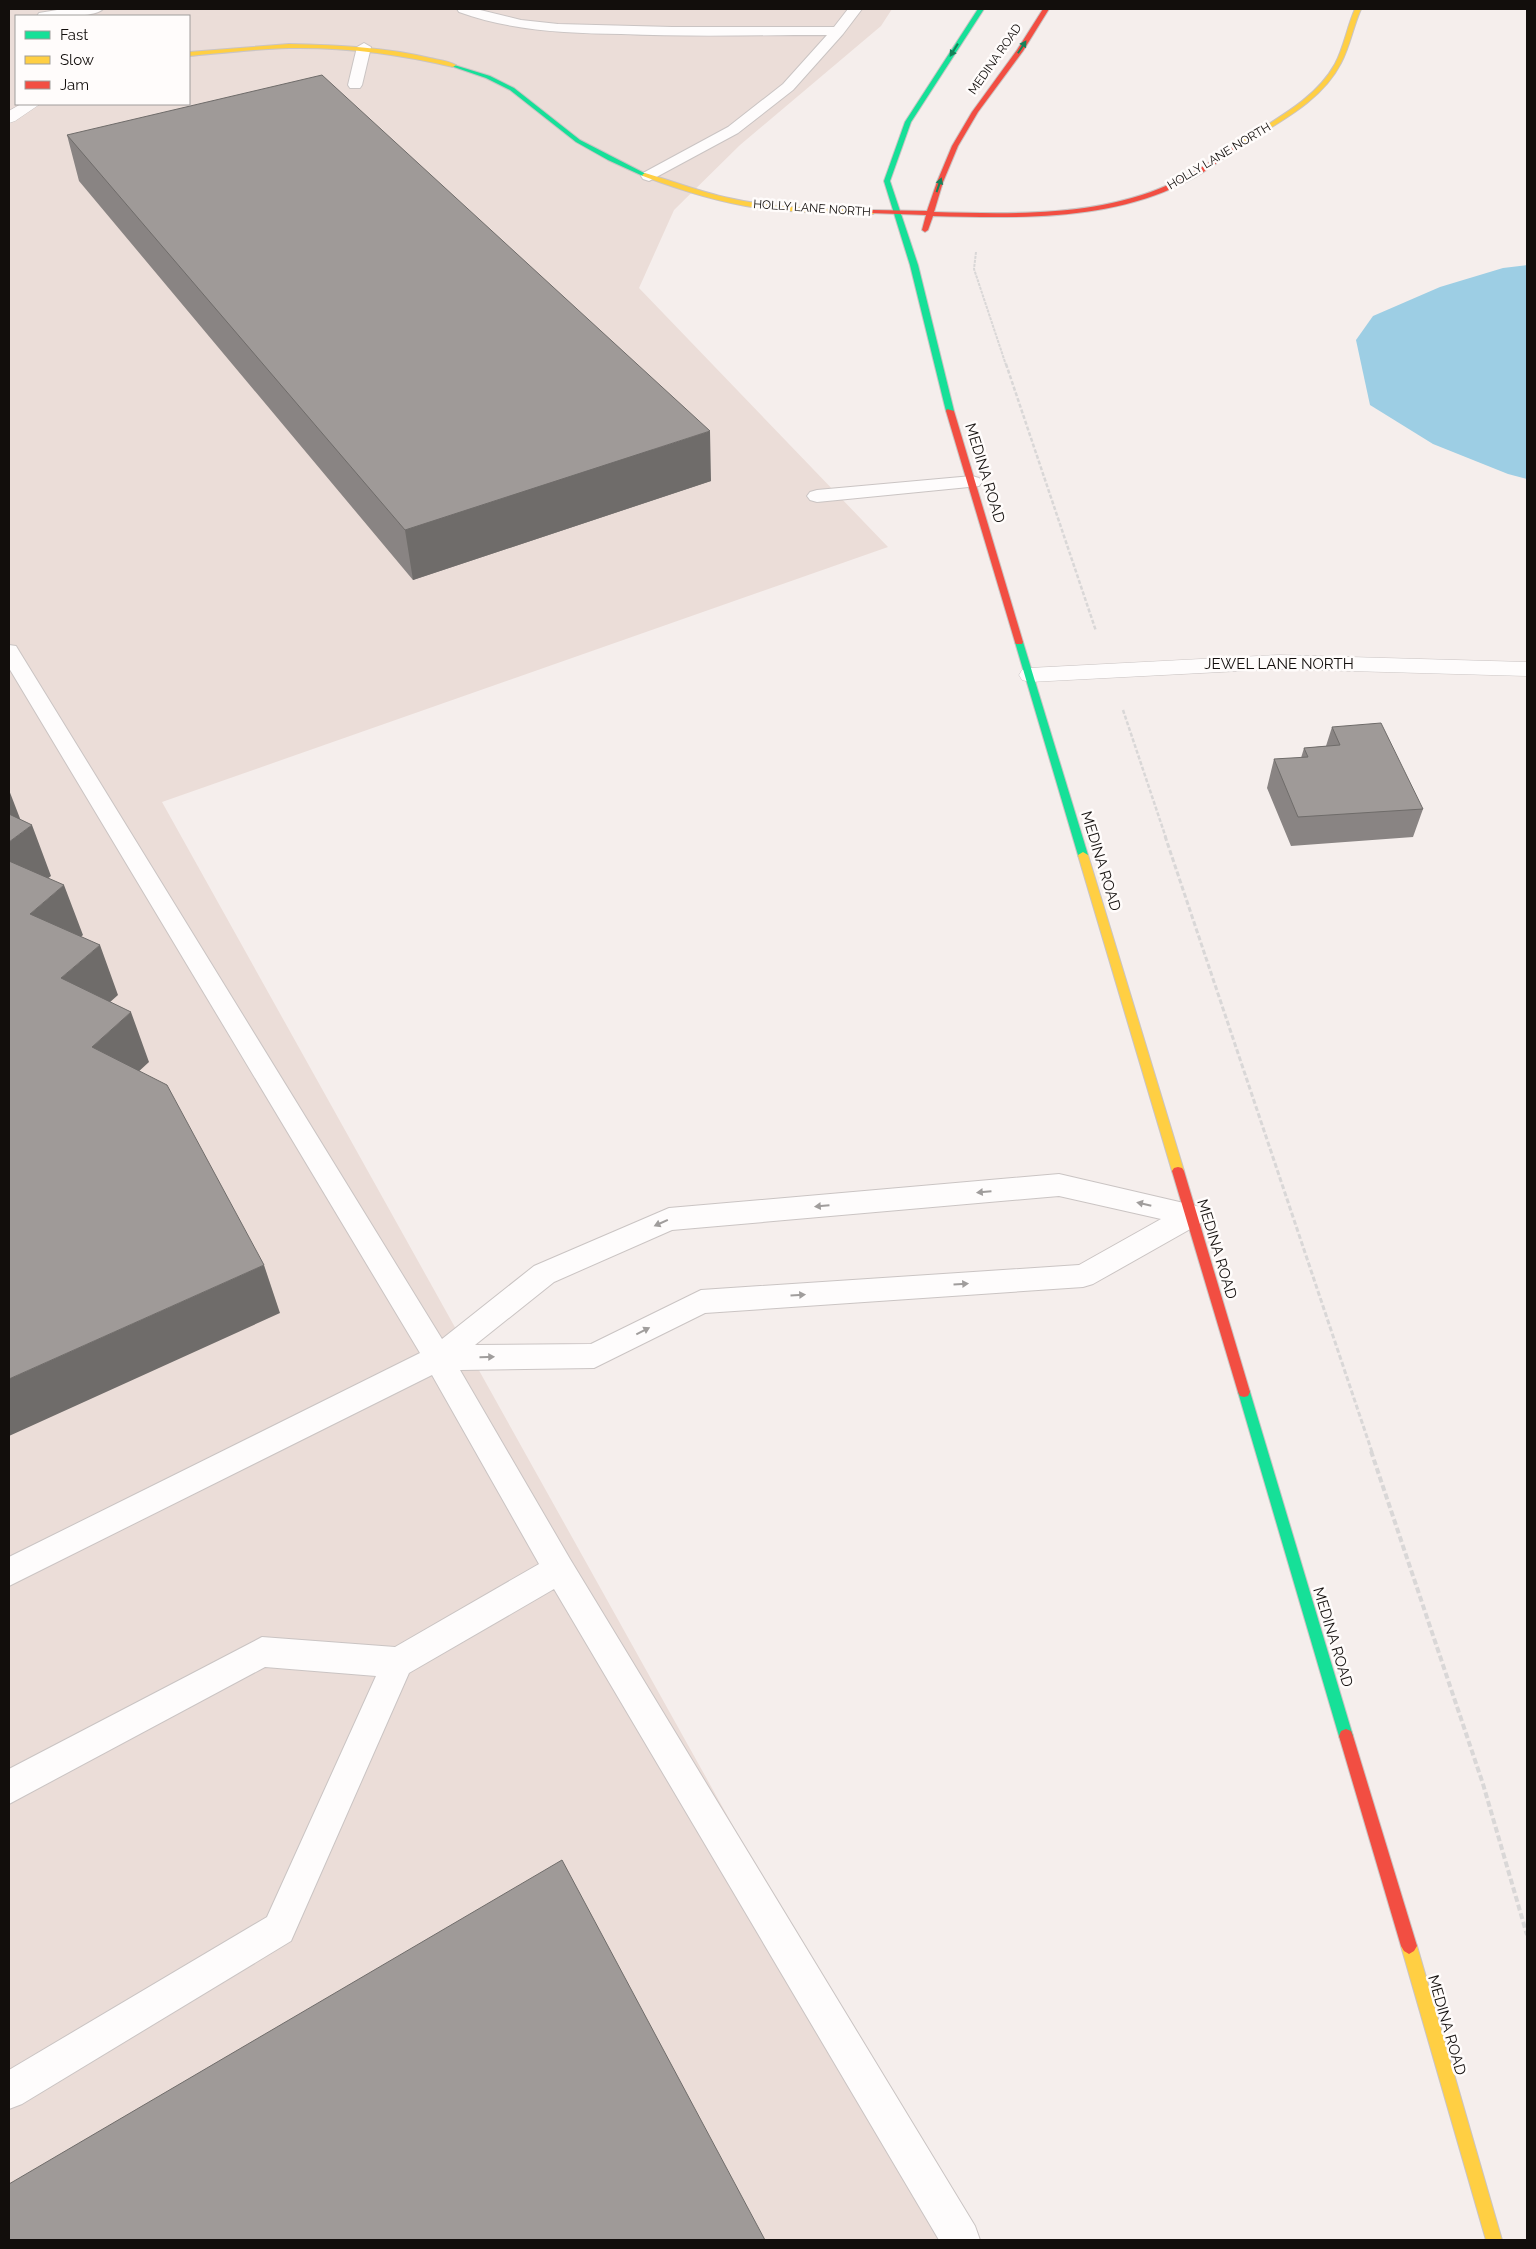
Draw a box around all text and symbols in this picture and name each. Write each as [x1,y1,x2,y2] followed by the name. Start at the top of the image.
[15,15,190,105] legend
[966,21,1025,97] street label: MEDINA ROAD
[60,26,88,44] text: Fast
[1018,40,1027,53] one-way arrow
[950,43,959,56] one-way arrow
[60,51,94,69] text: Slow
[60,76,89,94] text: Jam
[1165,120,1273,192] street label: HOLLY LANE NORTH
[935,177,943,192] one-way arrow
[753,197,871,219] street label: HOLLY LANE NORTH
[961,421,1009,525] street label: MEDINA ROAD
[1204,655,1354,673] street label: JEWEL LANE NORTH
[1077,809,1125,913] street label: MEDINA ROAD
[975,1188,991,1196] one-way arrow
[1193,1197,1241,1301] street label: MEDINA ROAD
[1136,1200,1151,1208] one-way arrow
[814,1202,830,1210] one-way arrow
[654,1219,668,1227] one-way arrow
[953,1280,969,1288] one-way arrow
[791,1291,807,1299] one-way arrow
[636,1327,650,1335] one-way arrow
[479,1353,495,1361] one-way arrow
[1309,1585,1357,1689] street label: MEDINA ROAD
[1424,1973,1470,2077] street label: MEDINA ROAD

